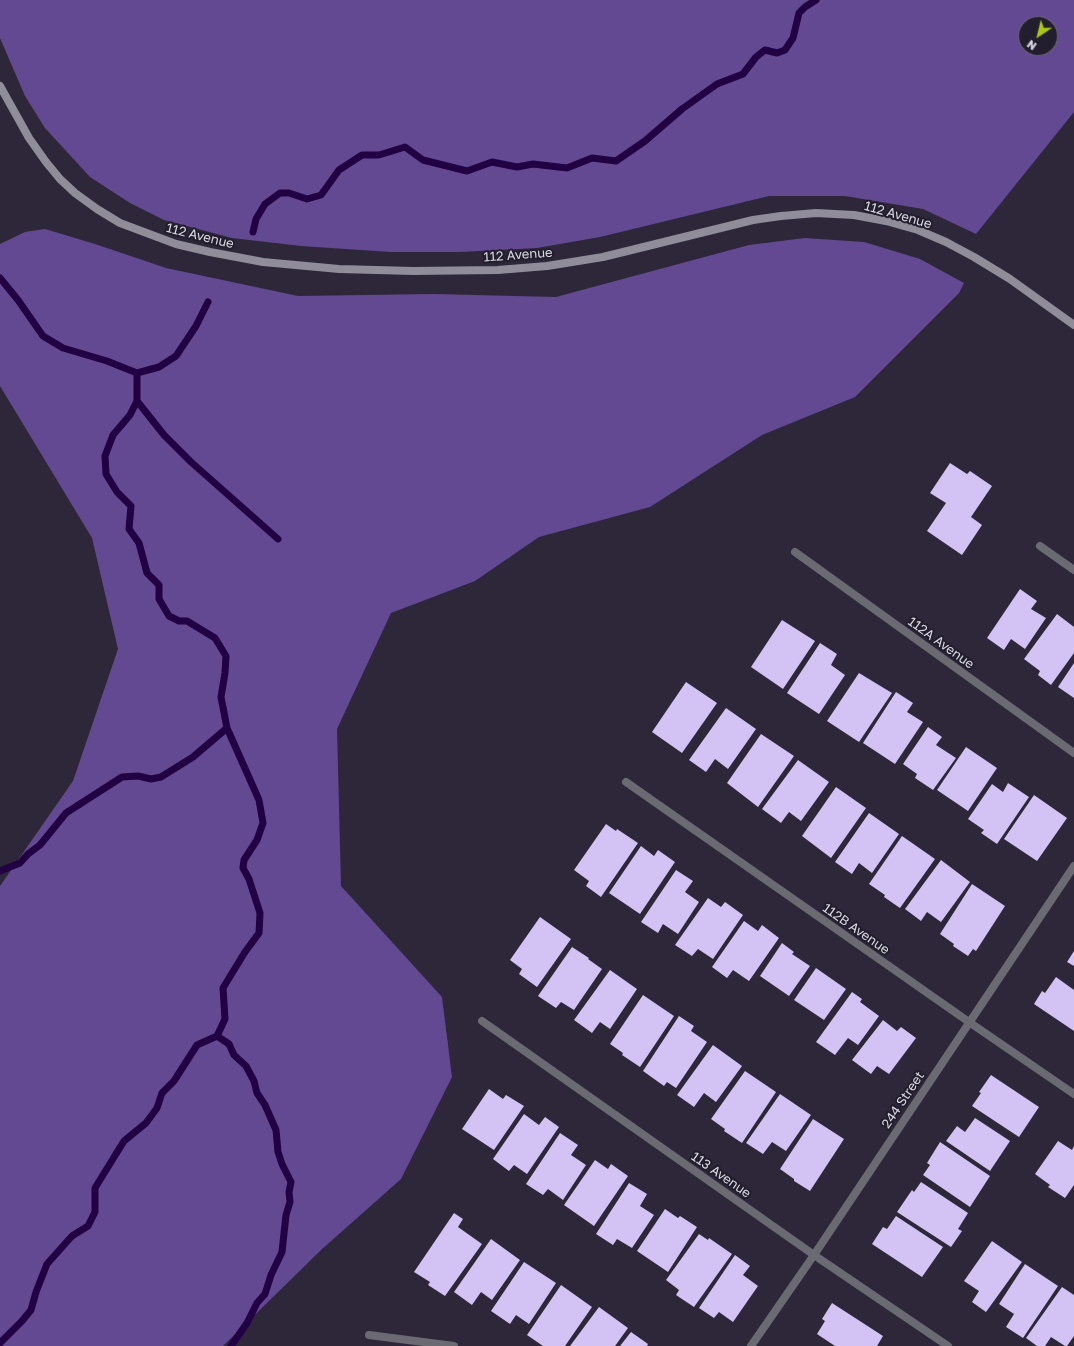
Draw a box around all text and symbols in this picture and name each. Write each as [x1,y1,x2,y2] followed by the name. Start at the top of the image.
[1018,16,1058,56] north arrow
[1024,38,1039,53] text: N
[863,198,933,232] street label: 112 Avenue
[164,220,236,252] street label: 112 Avenue
[483,245,553,265] street label: 112 Avenue
[905,614,977,672] street label: 112A Avenue
[820,900,892,958] street label: 112B Avenue
[878,1069,928,1131] street label: 244 Street
[688,1149,754,1201] street label: 113 Avenue

